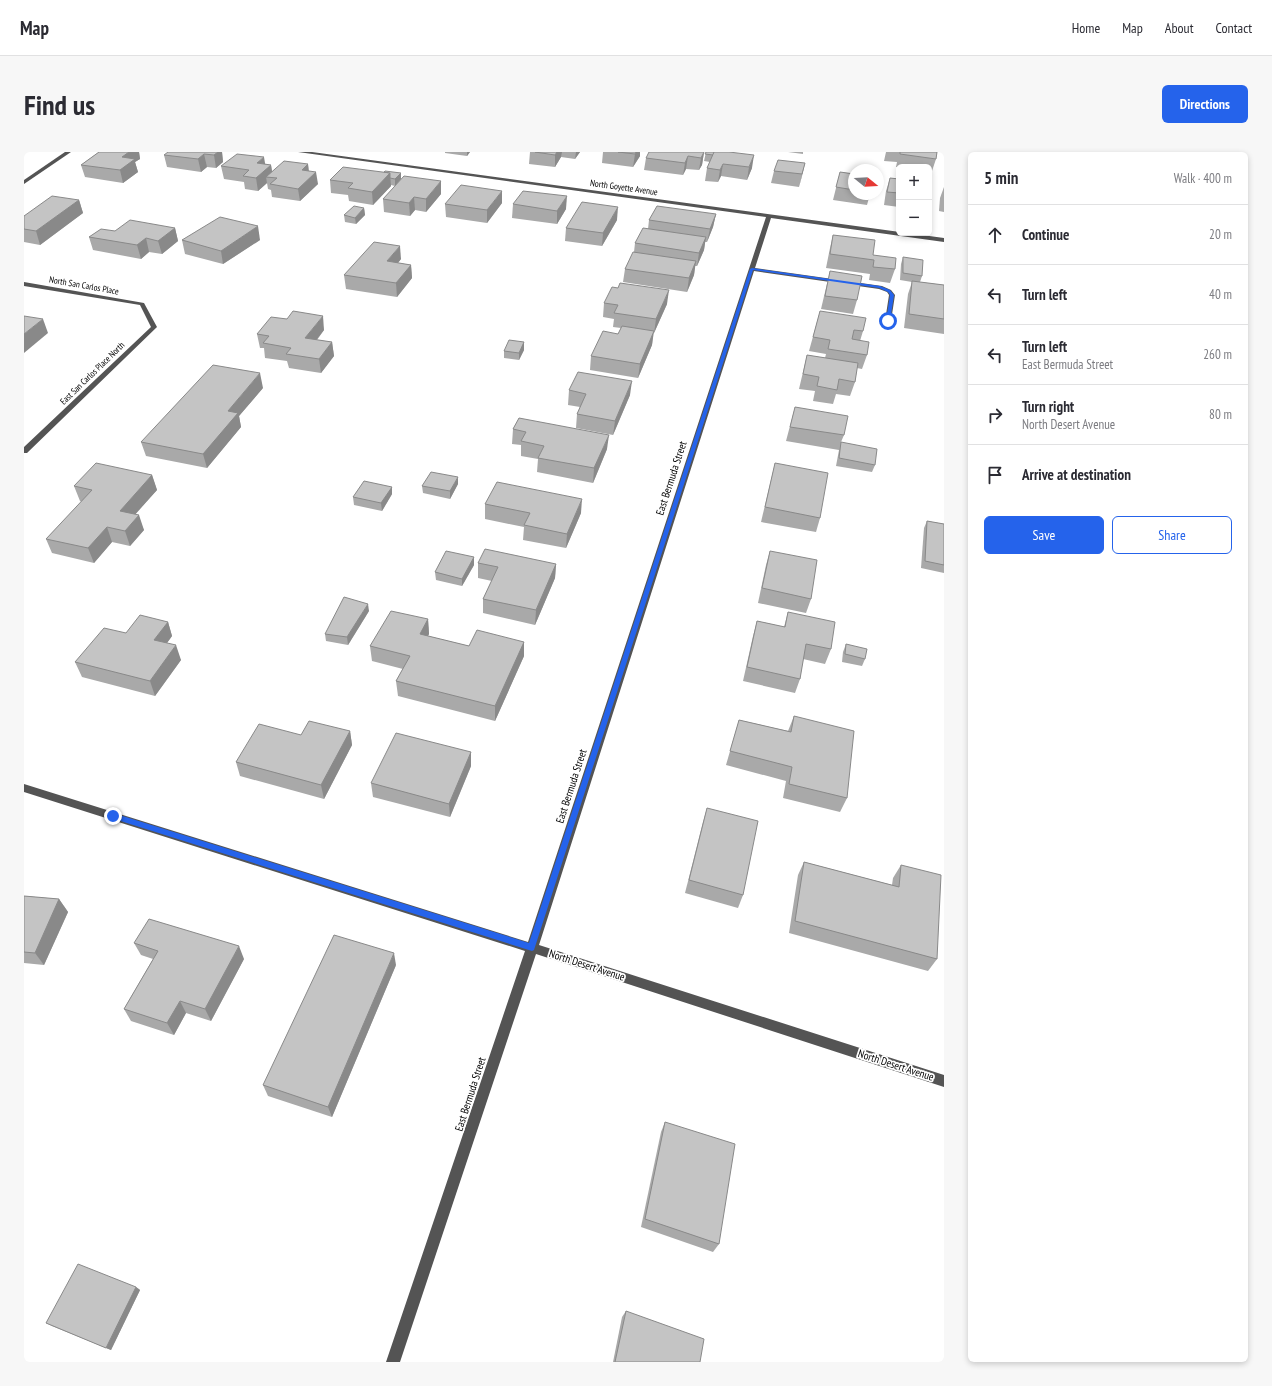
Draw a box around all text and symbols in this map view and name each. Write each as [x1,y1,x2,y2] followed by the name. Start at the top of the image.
[20,16,49,40] text: Map
[1072,19,1100,37] text: Home
[1122,19,1143,37] text: Map
[1165,19,1194,37] text: About
[1216,19,1252,37] text: Contact
[1162,85,1248,123] button: Directions
[24,86,95,123] text: Find us
[848,164,884,200] north arrow
[896,164,932,236] map controls
[896,164,932,200] button: +
[984,167,1018,189] text: 5 min
[1174,170,1232,187] text: Walk · 400 m
[590,177,659,197] street label: North Goyette Avenue
[896,200,932,236] button: −
[984,224,1006,246] icon: ahead
[1022,225,1069,244] text: Continue
[1209,226,1232,243] text: 20 m
[48,273,120,297] street label: North San Carlos Place
[984,284,1006,306] icon: left
[1022,285,1067,304] text: Turn left
[1209,286,1232,303] text: 40 m
[879,312,897,330] route start
[1022,337,1067,356] text: Turn left
[57,339,127,407] street label: East San Carlos Place North
[984,344,1006,366] icon: left
[1203,346,1232,363] text: 260 m
[1022,356,1113,373] text: East Bermuda Street
[1022,397,1074,416] text: Turn right
[984,404,1006,426] icon: right
[1209,406,1232,423] text: 80 m
[1022,416,1115,433] text: North Desert Avenue
[652,439,690,517] street label: East Bermuda Street
[984,464,1006,486] icon: arrive
[1022,465,1131,484] text: Arrive at destination
[984,516,1104,554] button: Save
[1112,516,1232,554] button: Share
[552,747,590,825] street label: East Bermuda Street
[104,807,122,825] route end
[547,946,627,984] street label: North Desert Avenue
[856,1046,936,1084] street label: North Desert Avenue
[451,1055,489,1133] street label: East Bermuda Street

